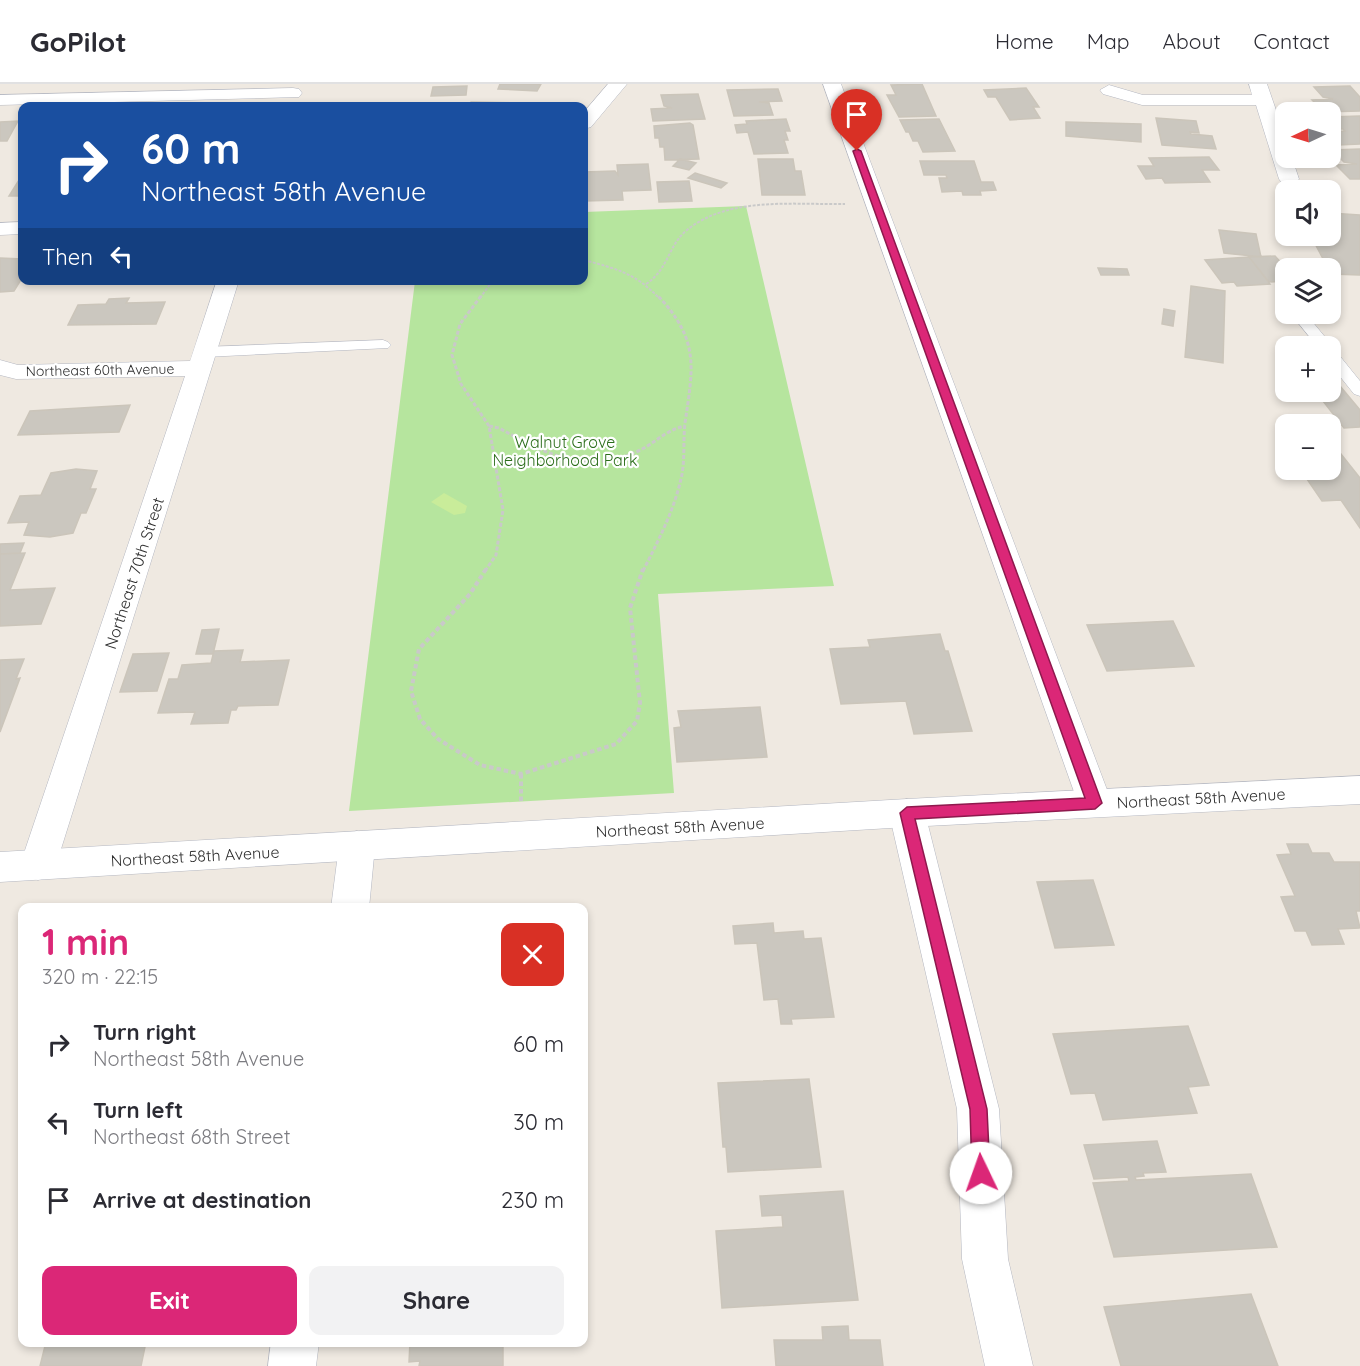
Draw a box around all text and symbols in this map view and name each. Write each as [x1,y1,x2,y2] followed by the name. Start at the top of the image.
[30,24,127,59] text: GoPilot
[995,28,1054,54] text: Home
[1087,28,1130,54] text: Map
[1163,28,1221,54] text: About
[1254,28,1330,54] text: Contact
[831,89,882,151] pin
[840,98,873,131] icon: arrive
[1275,102,1341,168] north arrow
[1275,102,1341,480] map controls
[141,122,241,175] text: 60 m
[42,126,120,204] icon: right
[141,174,426,208] text: Northeast 58th Avenue
[1275,180,1341,246] button: sound
[105,240,138,273] icon: left
[42,243,93,271] text: Then
[1275,258,1341,324] button: layers
[1275,336,1341,402] button: +
[26,360,175,380] street label: Northeast 60th Avenue
[1275,414,1341,480] button: −
[492,432,638,470] park label: Walnut Grove Neighborhood Park
[100,495,168,651] street label: Northeast 70th Street
[1116,784,1286,812] street label: Northeast 58th Avenue
[595,813,765,841] street label: Northeast 58th Avenue
[110,842,280,870] street label: Northeast 58th Avenue
[42,919,129,964] text: 1 min
[501,923,564,986] button: close
[42,964,158,989] text: 320 m · 22:15
[93,1018,197,1046] text: Turn right
[42,1028,75,1061] icon: right
[513,1030,564,1058] text: 60 m
[93,1046,304,1071] text: Northeast 58th Avenue
[93,1096,183,1124] text: Turn left
[42,1106,75,1139] icon: left
[513,1108,564,1136] text: 30 m
[93,1124,290,1149] text: Northeast 68th Street
[949,1141,1013,1205] position arrow
[42,1184,75,1217] icon: arrive
[93,1186,311,1214] text: Arrive at destination
[501,1186,564,1214] text: 230 m
[42,1266,297,1335] button: Exit
[309,1266,564,1335] button: Share

